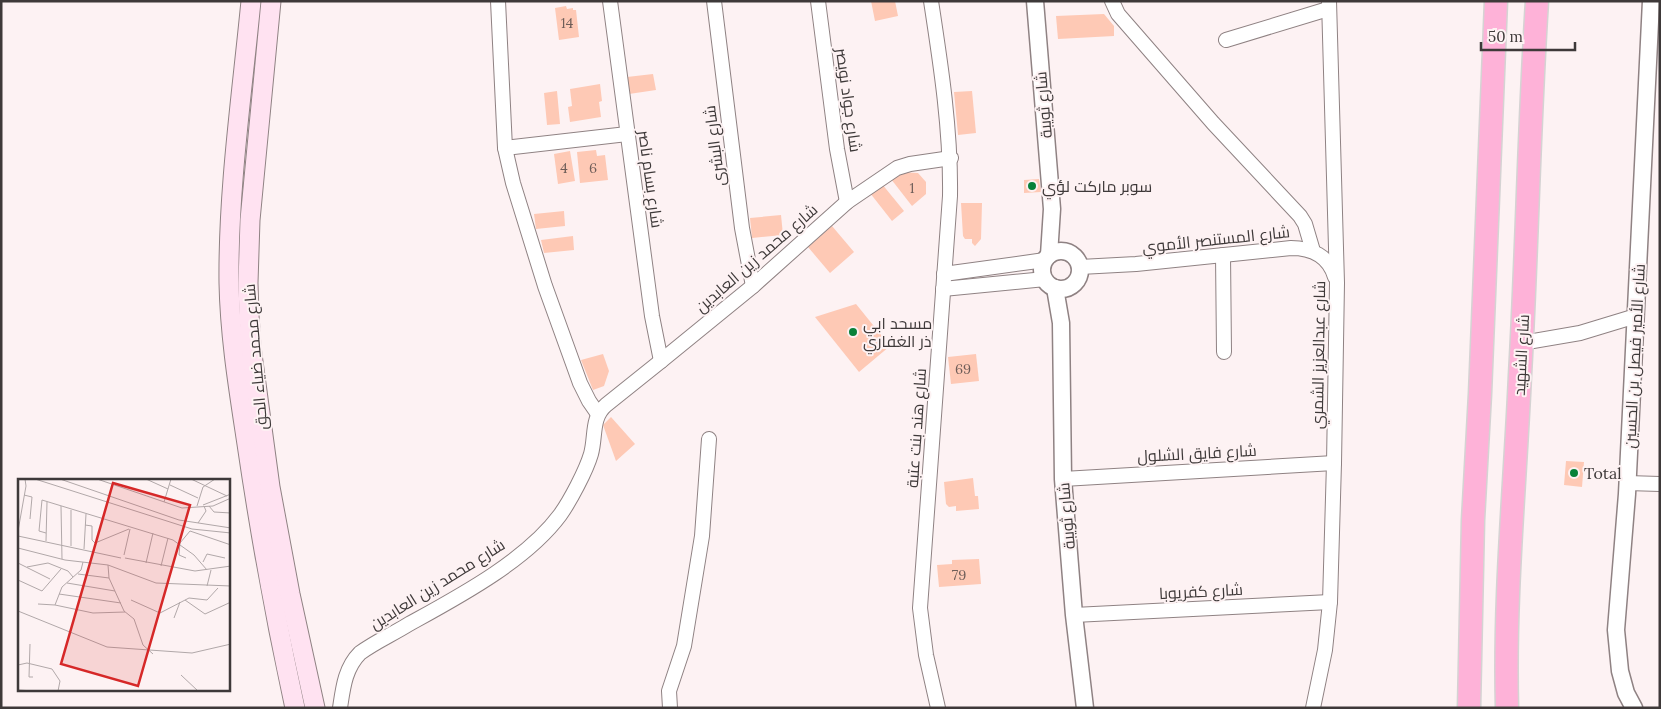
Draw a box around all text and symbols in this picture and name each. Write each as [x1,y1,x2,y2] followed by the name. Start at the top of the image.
[561,14,574,32] house number: 14
[1481,20,1575,52] scale bar
[1488,27,1523,46] text: 50 m
[830,45,866,154] street label: شارع جواد نويصر
[1030,71,1058,139] street label: شارع ثويبة
[699,104,731,188] street label: شارع البشرى
[632,128,668,229] street label: شارع بسام ناصر
[560,159,568,177] house number: 4
[589,159,597,177] house number: 6
[1042,176,1152,200] place label: سوبر ماركت لؤي
[909,179,915,197] house number: 1
[1026,180,1038,192] marker: سوبر ماركت لؤي
[691,199,823,318] street label: شارع محمد زين العابدين
[1141,221,1291,261] street label: شارع المستنصر الأموي
[1619,263,1651,449] street label: شارع الأمير فيصل بن الحسين
[1307,281,1333,430] street label: شارع عبدالعزيز الشمري
[239,283,273,431] street label: شارع محمد ضياء الحق
[863,313,932,355] place label: مسحد ابي ذر الغفاري
[1509,314,1535,396] street label: شارع الشهيد
[847,326,859,338] marker: مسحد ابي ذر الغفاري
[955,360,971,378] house number: 69
[902,368,932,489] street label: شارع هند بنت عتبة
[1137,440,1257,468] street label: شارع فايق الشلول
[1584,463,1622,483] place label: Total
[1568,467,1580,479] marker: Total
[18,479,230,692] inset map
[1053,482,1081,550] street label: شارع ثويبة
[366,534,509,635] street label: شارع محمد زين العابدين
[952,566,966,584] house number: 79
[1159,579,1244,605] street label: شارع كفريوبا

